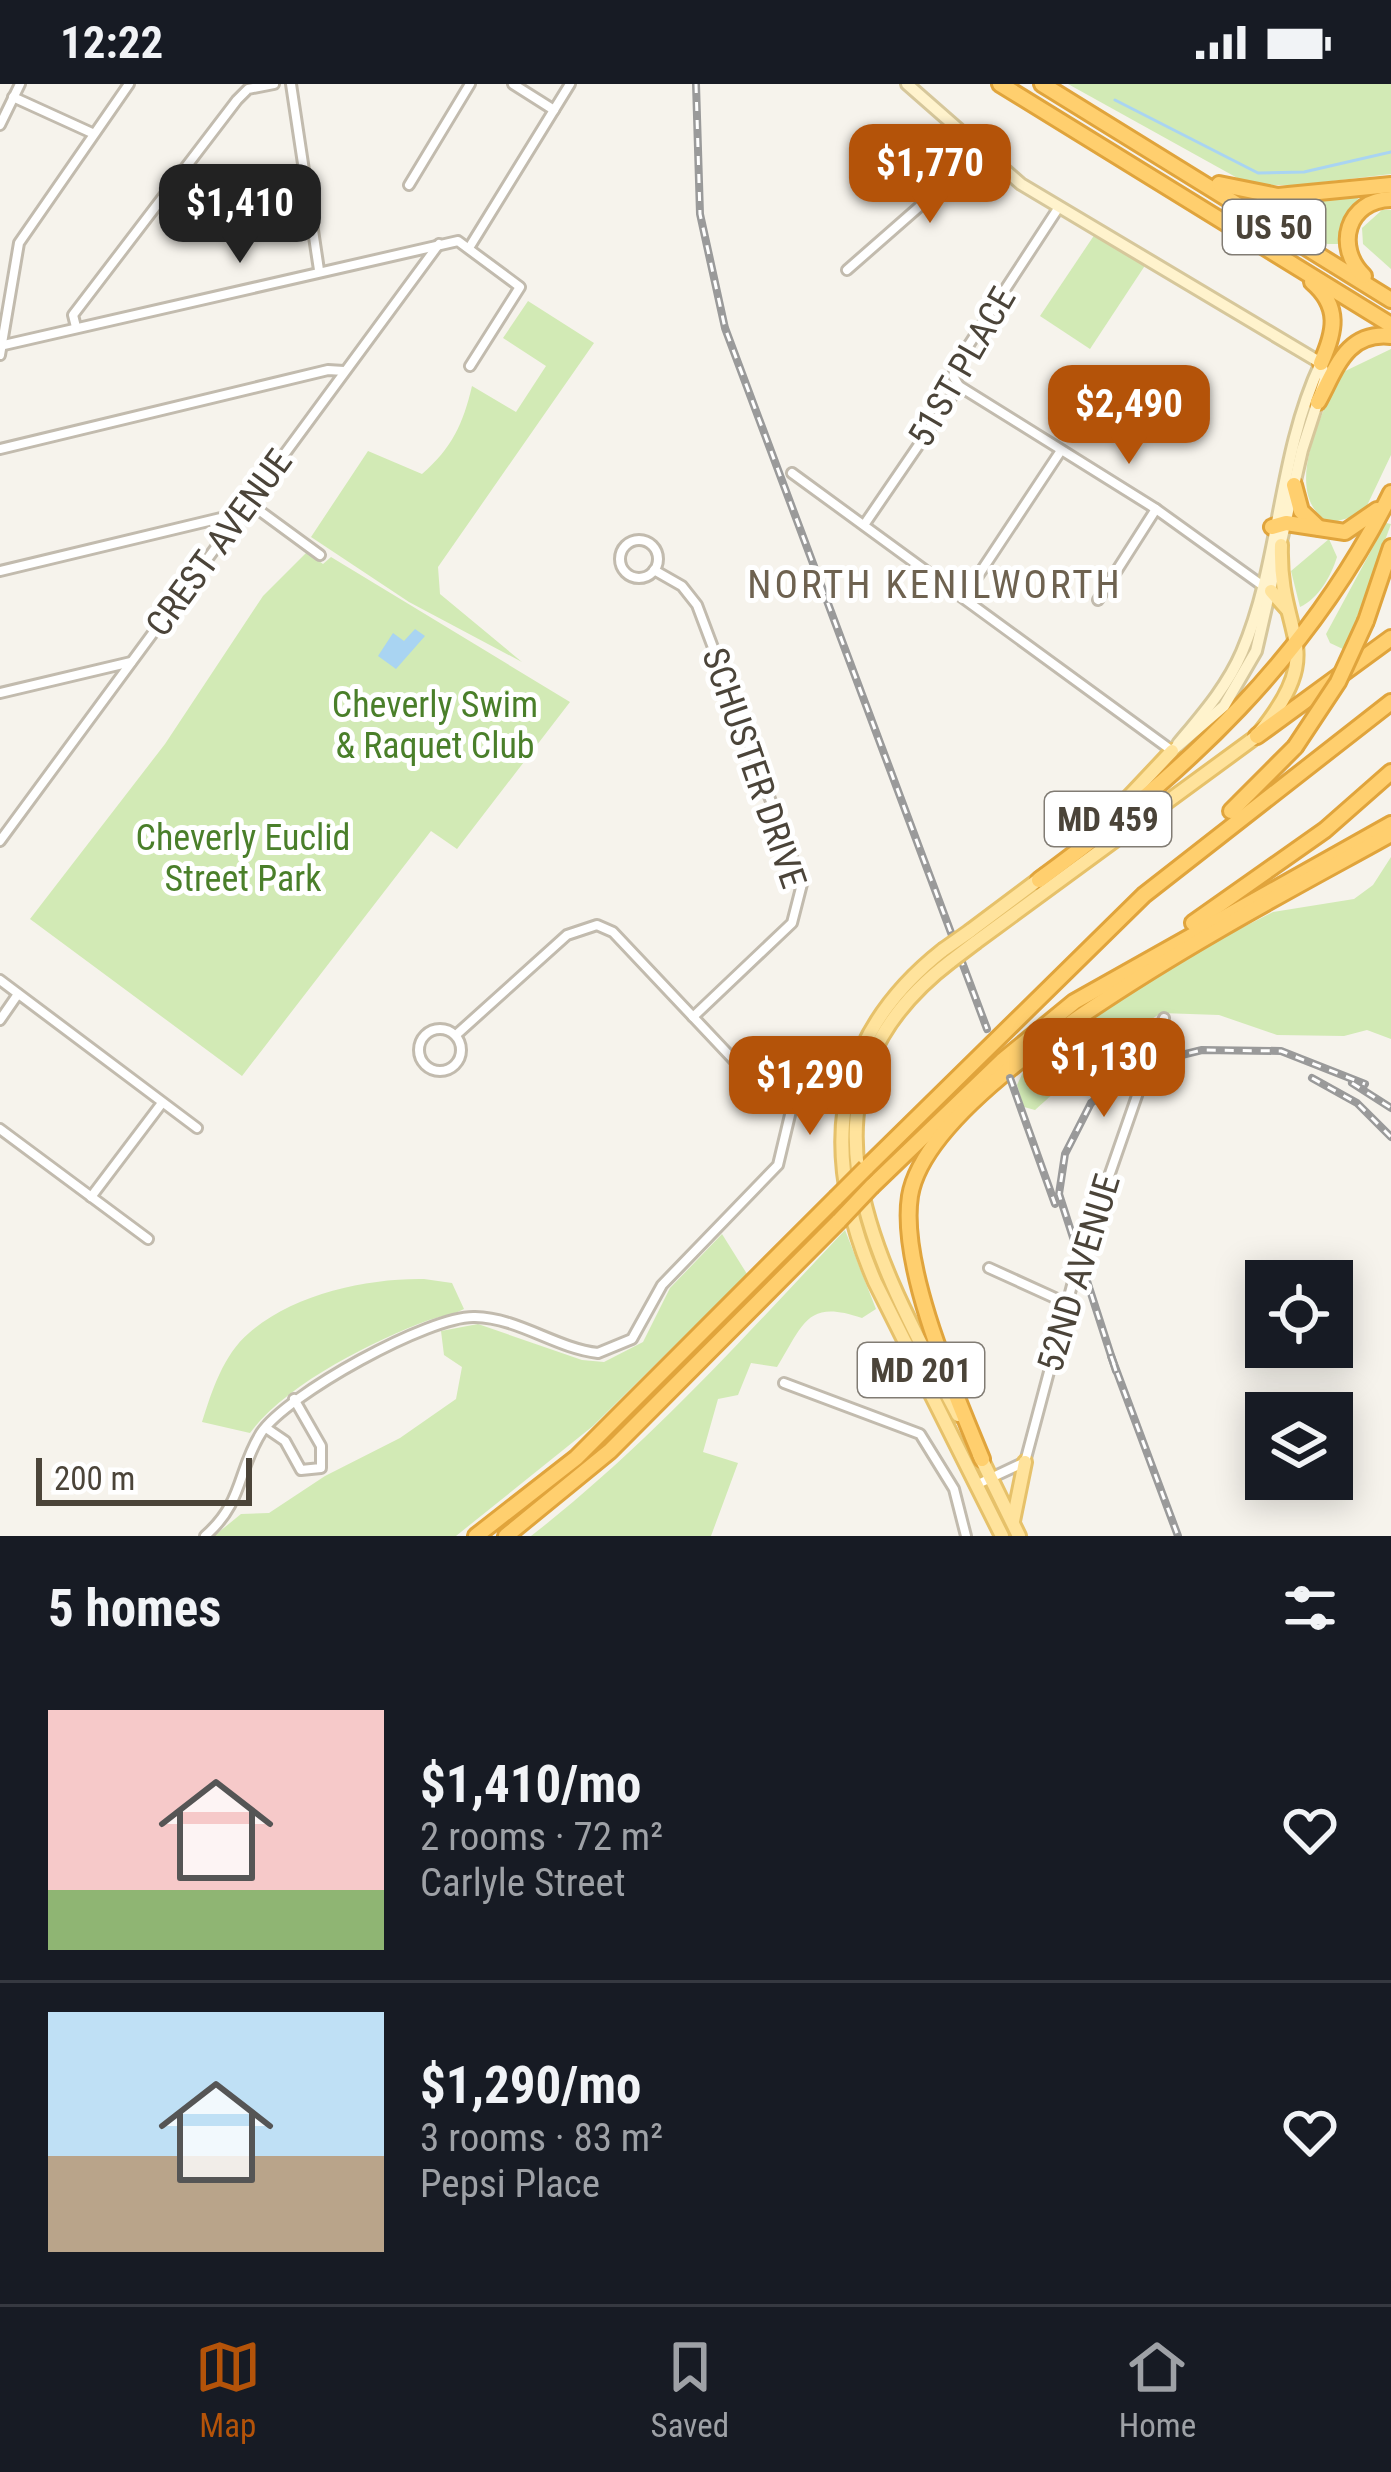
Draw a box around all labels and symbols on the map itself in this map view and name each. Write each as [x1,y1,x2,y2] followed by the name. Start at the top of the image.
[832,124,1028,226] pin: $1,770
[142,164,338,266] pin: $1,410
[1223,200,1325,254] road number: US 50
[900,280,1024,454] street label: 51ST PLACE
[1031,365,1227,467] pin: $2,490
[137,442,301,644] street label: CREST AVENUE
[747,562,1123,608] district label: NORTH KENILWORTH
[693,642,815,894] street label: SCHUSTER DRIVE
[332,684,538,767] park label: Cheverly Swim & Raquet Club
[1045,792,1171,846] road number: MD 459
[136,817,350,900] park label: Cheverly Euclid Street Park
[1006,1018,1202,1120] pin: $1,130
[712,1036,908,1138] pin: $1,290
[1029,1169,1129,1377] street label: 52ND AVENUE
[858,1343,984,1397] road number: MD 201
[36,1452,252,1505] scale bar

